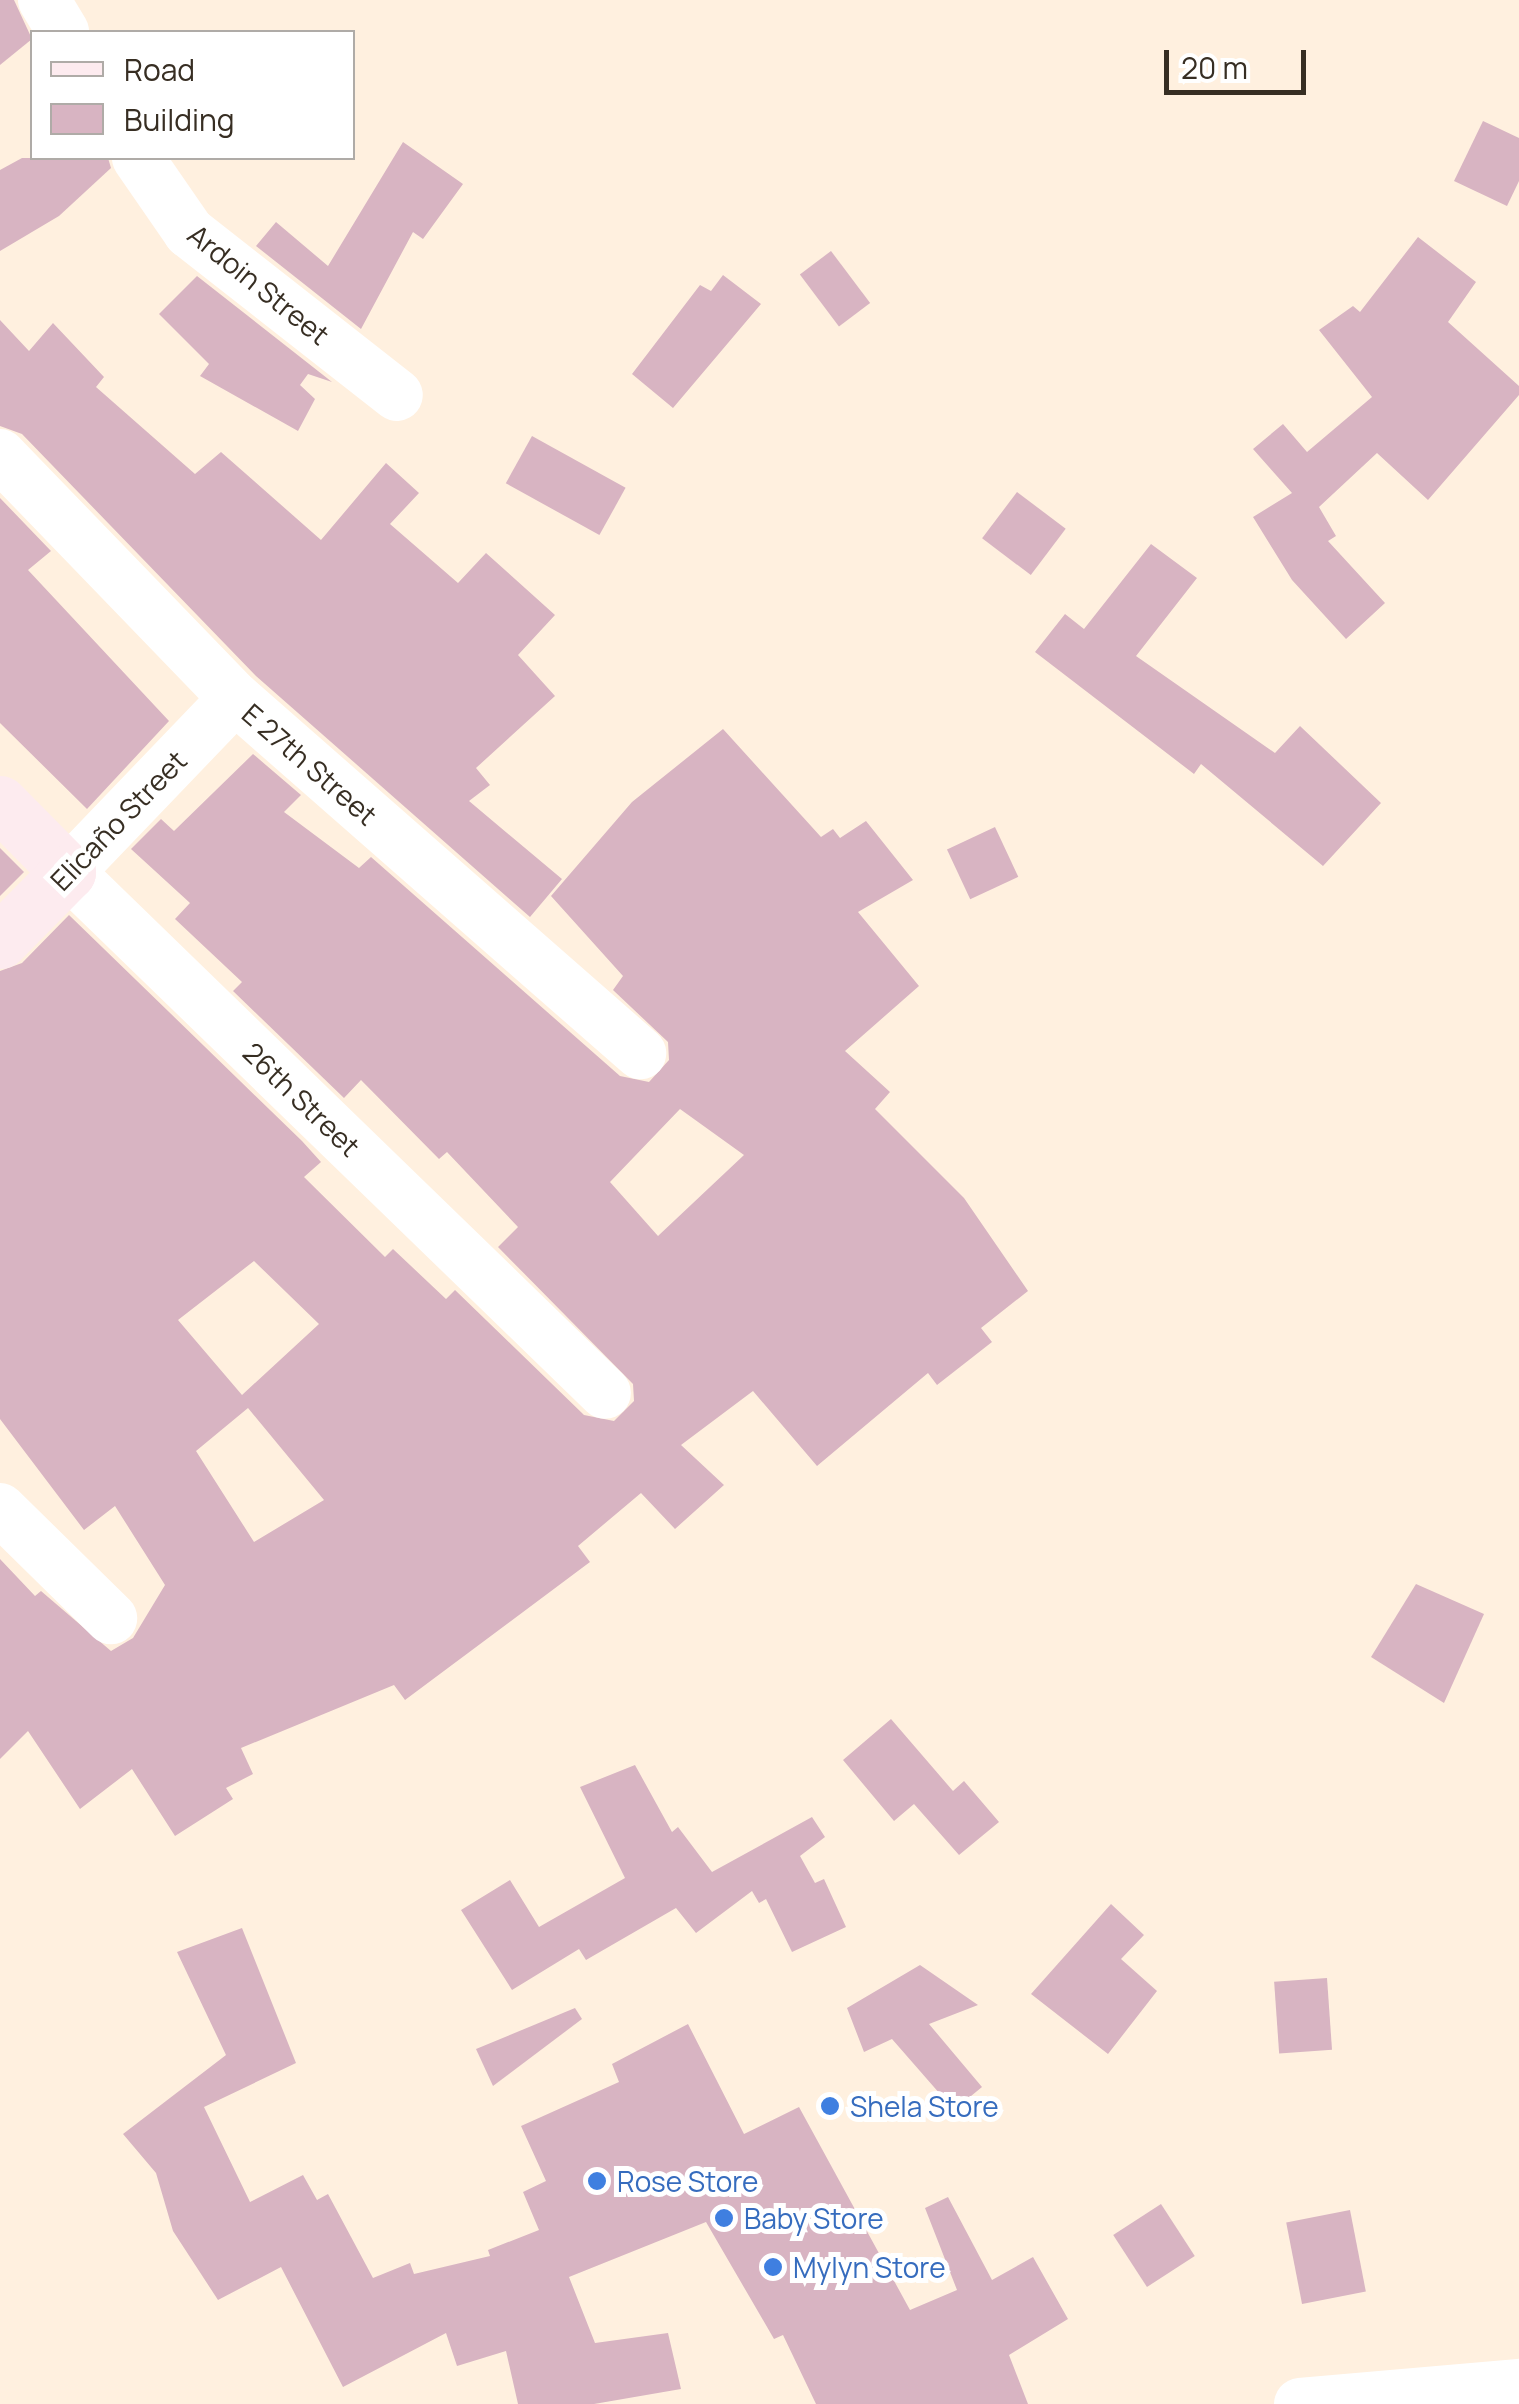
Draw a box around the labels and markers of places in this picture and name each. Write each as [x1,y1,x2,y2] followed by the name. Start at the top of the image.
[850,2089,999,2123] place label: Shela Store
[819,2095,841,2117] marker: Shela Store
[617,2164,758,2198] place label: Rose Store
[586,2170,608,2192] marker: Rose Store
[744,2201,884,2235] place label: Baby Store
[713,2207,735,2229] marker: Baby Store
[793,2250,946,2284] place label: Mylyn Store
[762,2256,784,2278] marker: Mylyn Store

